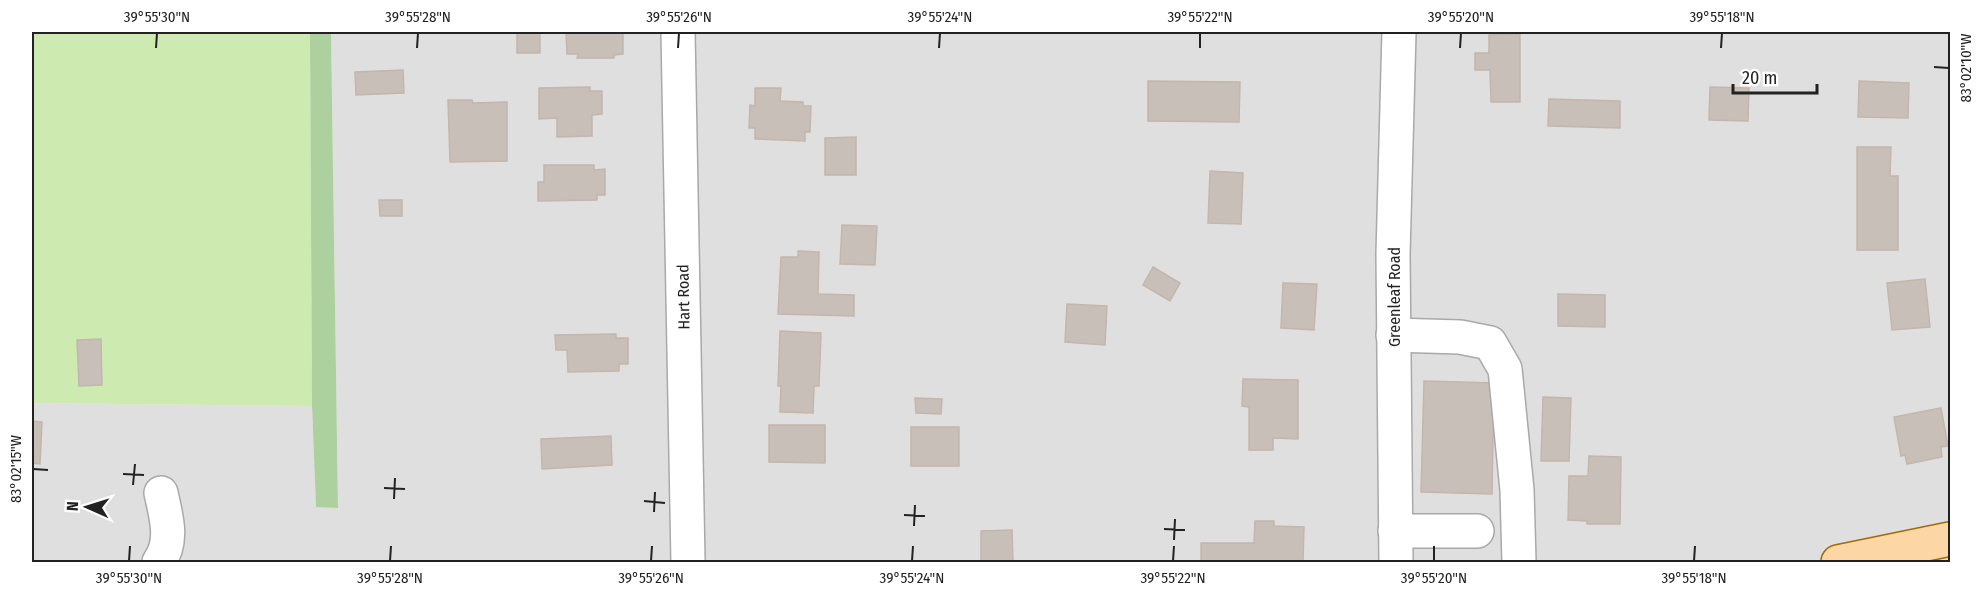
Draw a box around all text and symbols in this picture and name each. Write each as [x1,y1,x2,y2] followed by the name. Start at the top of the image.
[124,8,190,26] text: 39°55'30"N
[385,8,451,26] text: 39°55'28"N
[646,8,712,26] text: 39°55'26"N
[908,8,972,26] text: 39°55'24"N
[1167,8,1233,26] text: 39°55'22"N
[1428,8,1494,26] text: 39°55'20"N
[1689,8,1755,26] text: 39°55'18"N
[1957,33,1975,103] text: 83°02'10"W
[1733,57,1817,95] scale bar
[1742,67,1777,89] text: 20 m
[1385,247,1404,347] street label: Greenleaf Road
[673,264,694,330] street label: Hart Road
[7,435,25,503] text: 83°02'15"W
[57,477,117,537] north arrow
[63,501,82,512] text: N
[96,569,162,587] text: 39°55'30"N
[357,569,423,587] text: 39°55'28"N
[618,569,684,587] text: 39°55'26"N
[880,569,944,587] text: 39°55'24"N
[1140,569,1206,587] text: 39°55'22"N
[1401,569,1467,587] text: 39°55'20"N
[1661,569,1727,587] text: 39°55'18"N

